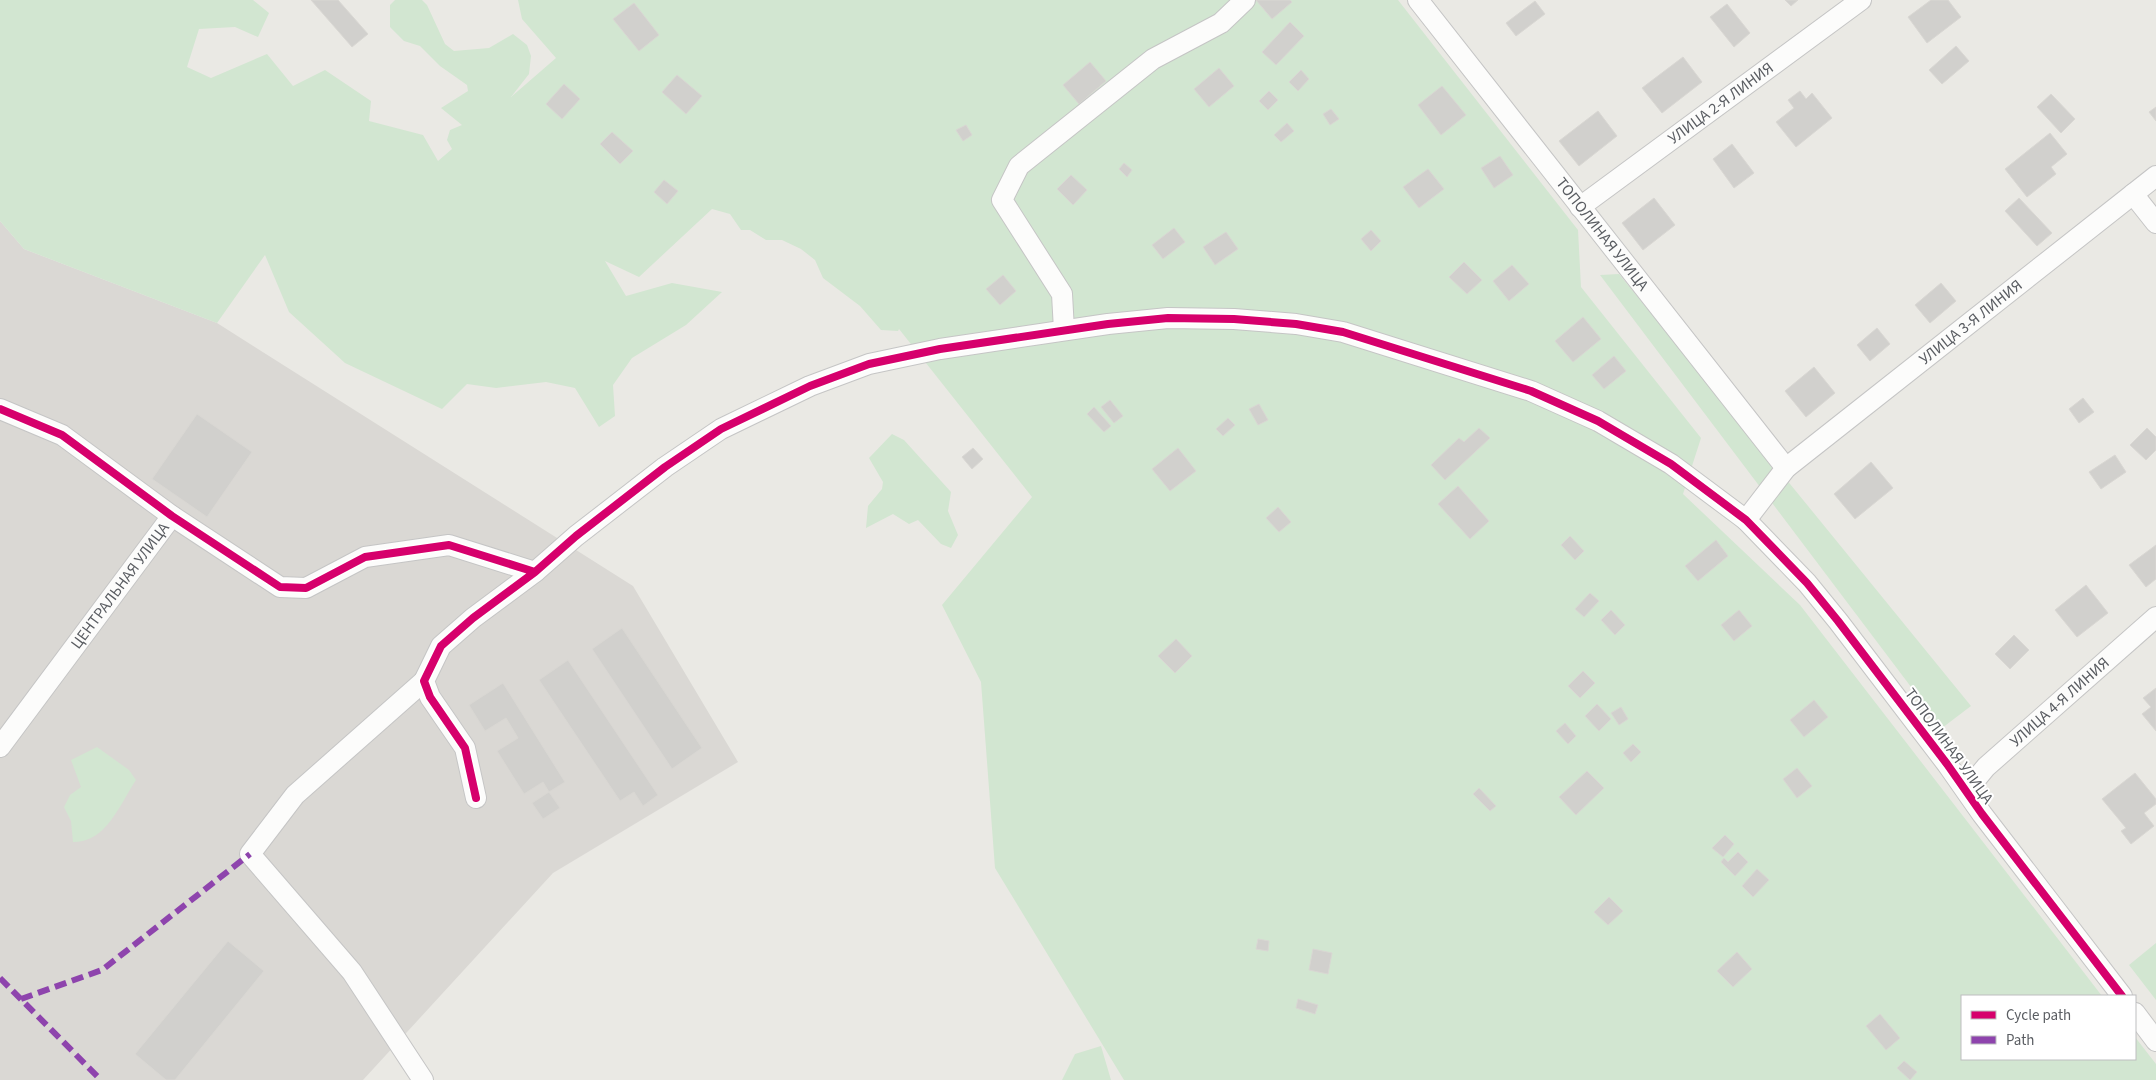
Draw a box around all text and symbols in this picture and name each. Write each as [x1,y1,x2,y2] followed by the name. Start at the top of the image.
[1664,57,1778,149] street label: УЛИЦА 2-Я ЛИНИЯ
[1551,173,1654,296] street label: ТОПОЛИНАЯ УЛИЦА
[1915,274,2027,370] street label: УЛИЦА 3-Я ЛИНИЯ
[66,518,175,654] street label: ЦЕНТРАЛЬНАЯ УЛИЦА
[2005,652,2114,752] street label: УЛИЦА 4-Я ЛИНИЯ
[1899,683,1999,809] street label: ТОПОЛИНАЯ УЛИЦА
[1961,995,2136,1060] legend
[2006,1005,2071,1026] text: Cycle path
[2006,1030,2034,1051] text: Path

